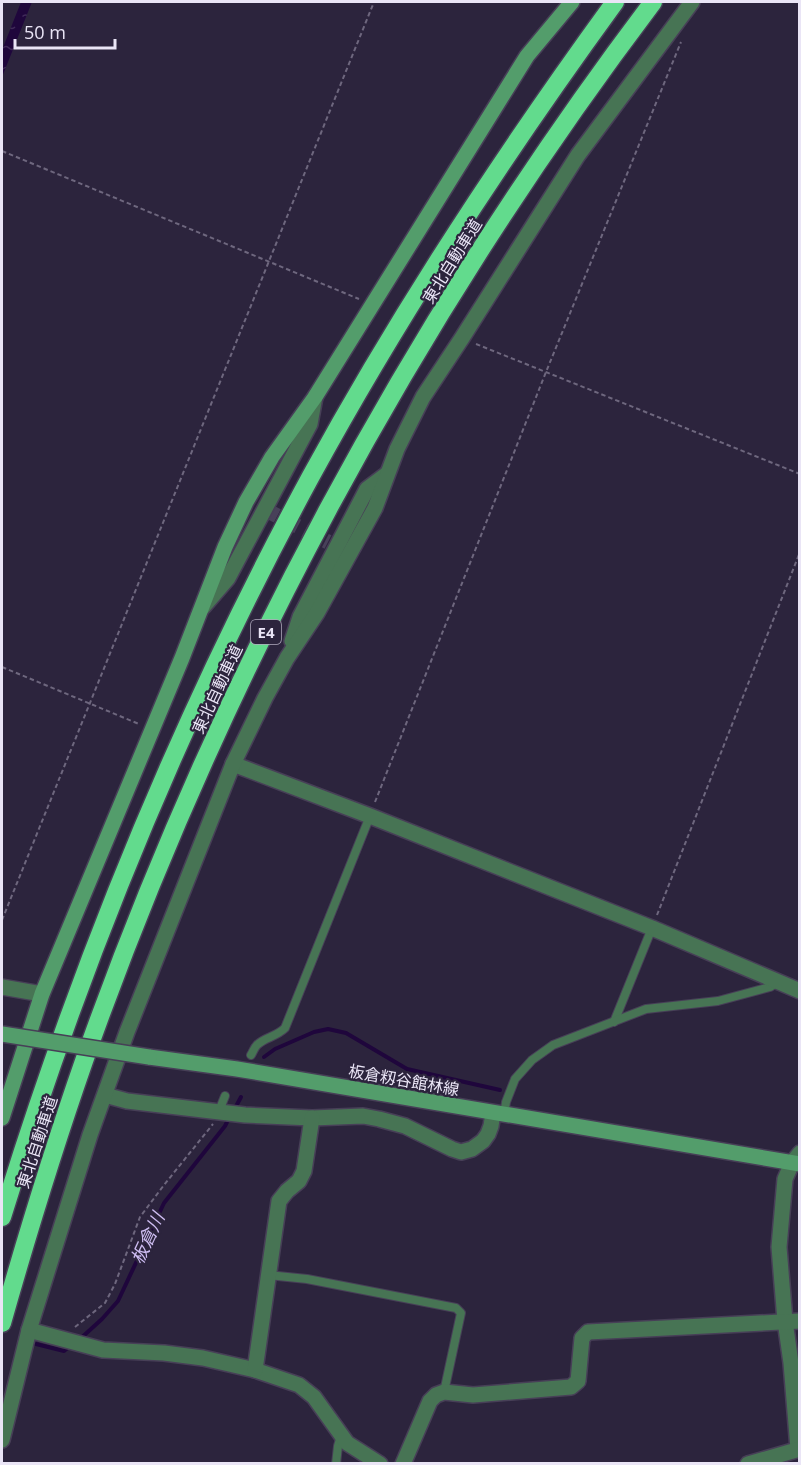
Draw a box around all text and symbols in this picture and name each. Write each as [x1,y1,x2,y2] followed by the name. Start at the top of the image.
[15,12,116,50] scale bar
[24,20,66,44] text: 50 m
[417,214,487,308] street label: 東北自動車道
[251,620,281,644] road number: E4
[187,641,247,737] street label: 東北自動車道
[347,1059,461,1101] street label: 板倉籾谷館林線
[12,1093,62,1191] street label: 東北自動車道
[125,1207,170,1268] water label: 板倉川

